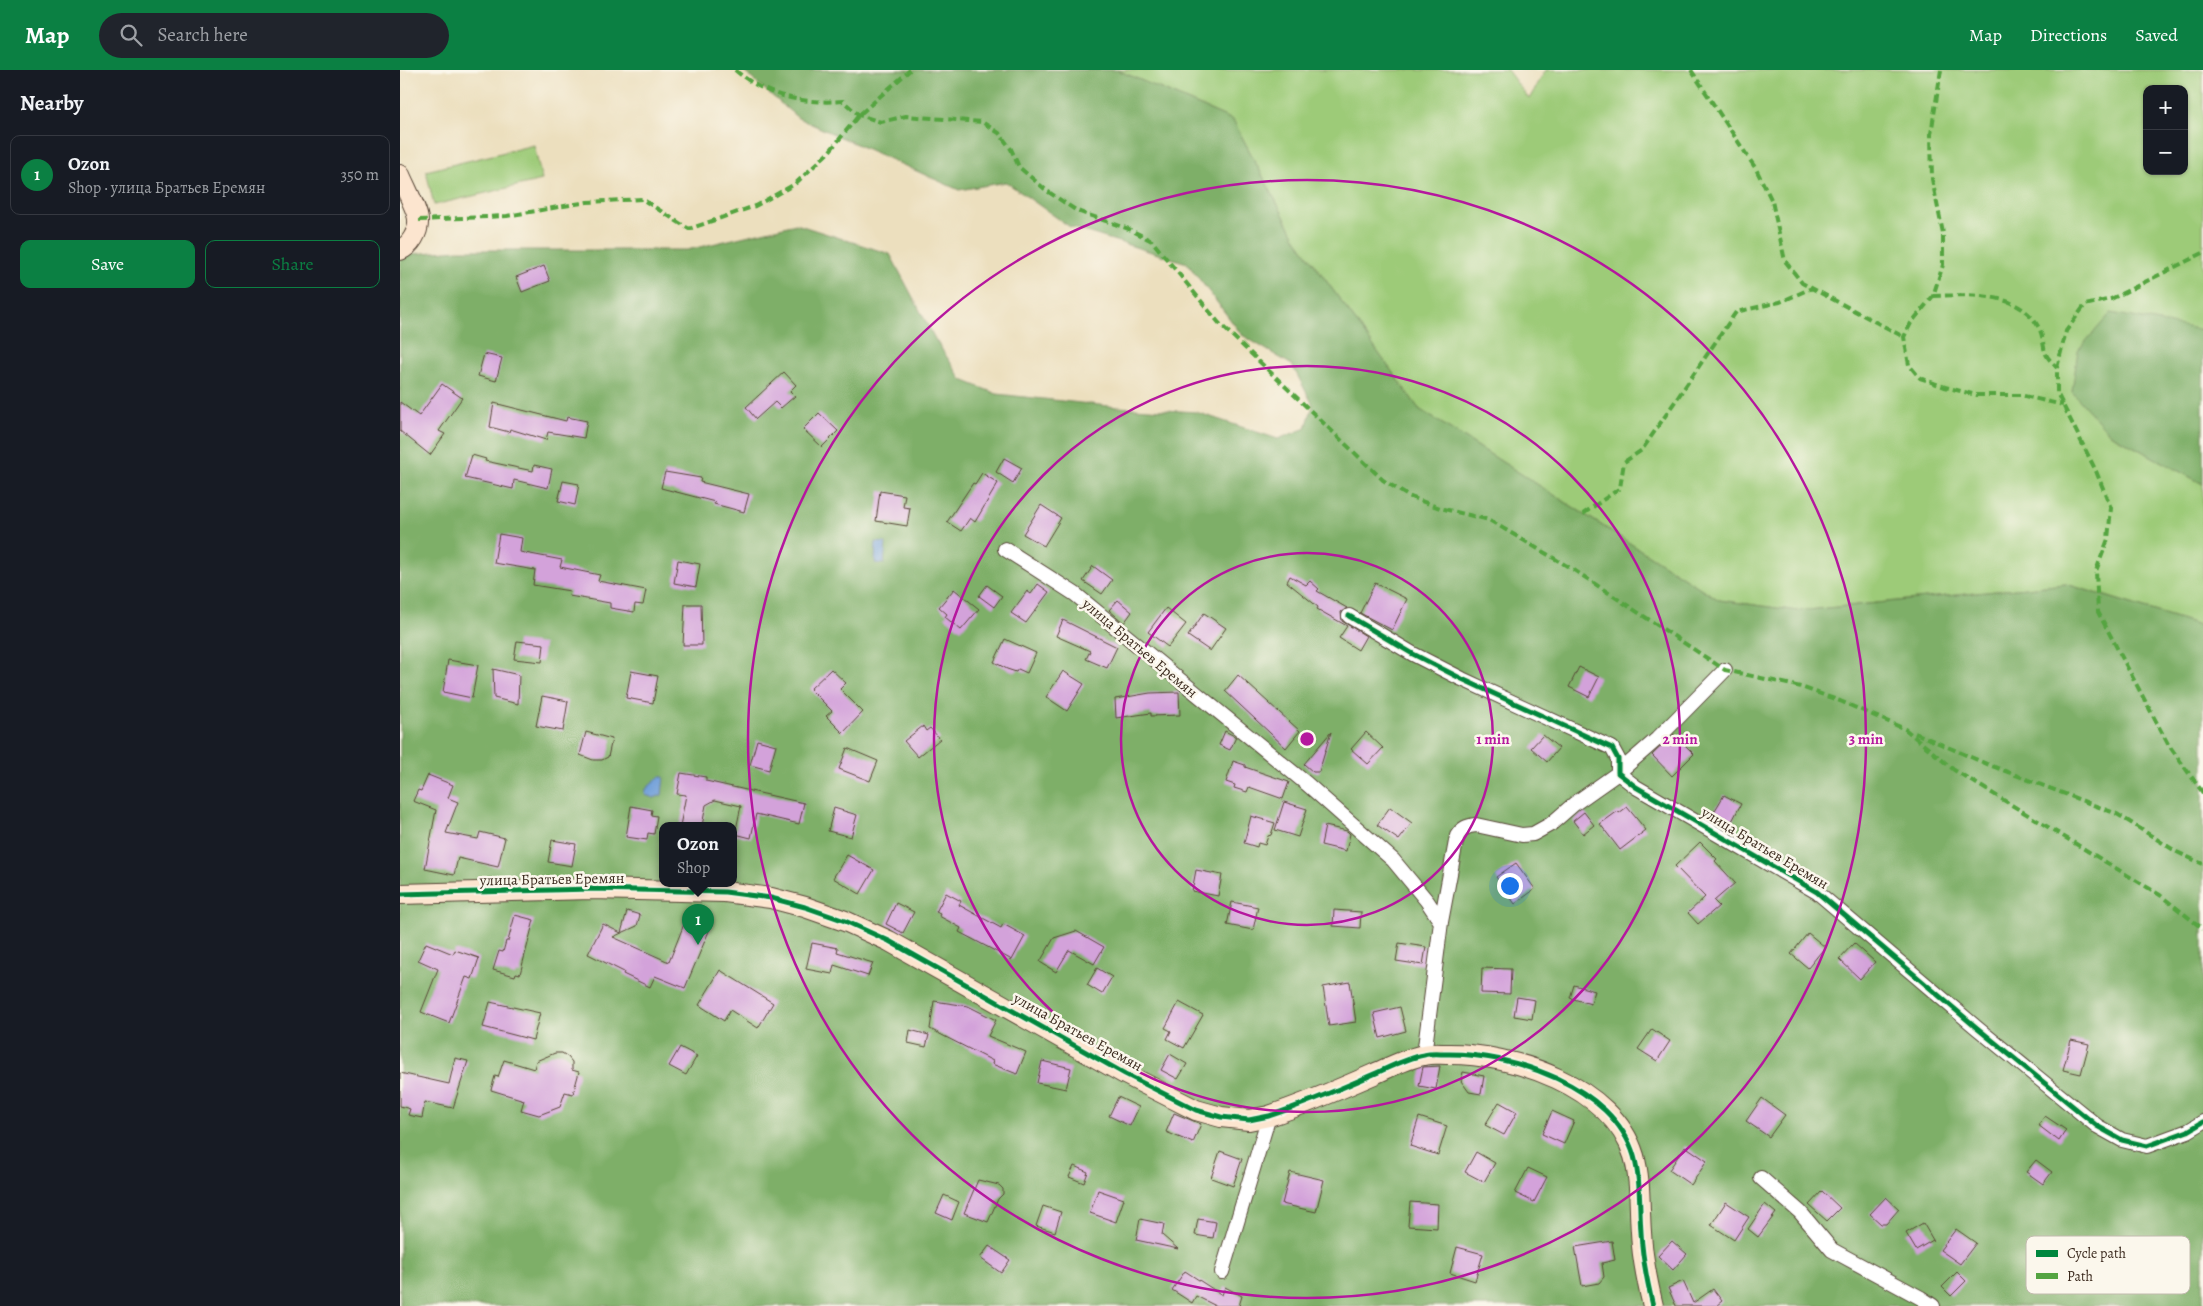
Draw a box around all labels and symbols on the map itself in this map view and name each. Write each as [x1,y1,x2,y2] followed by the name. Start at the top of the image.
[1077,593,1202,702] street label: улица Братьев Еремян
[1476,729,1510,749] text: 1 min
[1662,729,1698,749] text: 2 min
[1849,729,1884,749] text: 3 min
[1298,730,1316,748] centre of rings
[1697,802,1832,894] street label: улица Братьев Еремян
[478,868,625,890] street label: улица Братьев Еремян
[1497,873,1523,899] your location
[682,904,714,945] pin: 1
[1009,988,1146,1076] street label: улица Братьев Еремян
[2026,1236,2190,1294] legend
[2067,1244,2127,1263] text: Cycle path
[2067,1267,2094,1286] text: Path

